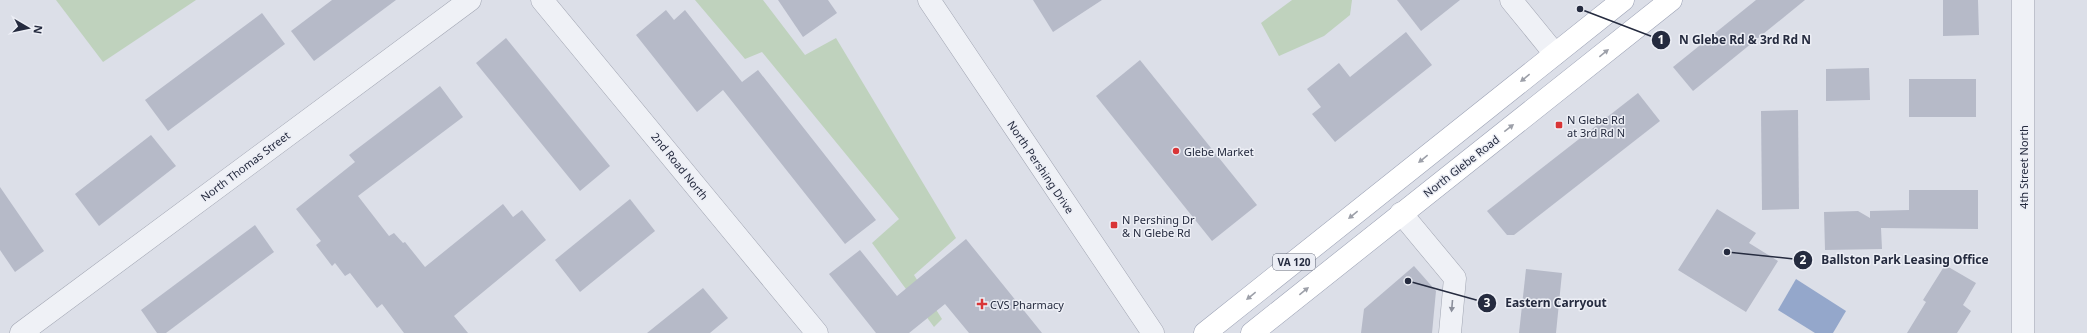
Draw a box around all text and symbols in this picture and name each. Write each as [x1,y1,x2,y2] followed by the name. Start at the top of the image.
[8,8,48,48] north arrow
[30,24,46,35] text: N
[1651,28,1819,52] callout: N Glebe Rd & 3rd Rd N
[1658,31,1664,48] text: 1
[1679,31,1811,48] text: N Glebe Rd & 3rd Rd N
[1599,49,1610,57] one-way arrow
[1519,74,1530,83] one-way arrow
[1567,112,1625,140] place label: N Glebe Rd at 3rd Rd N
[1004,118,1078,216] street label: North Pershing Drive
[1554,120,1564,130] marker: N Glebe Rd at 3rd Rd N
[1503,124,1514,133] one-way arrow
[2016,125,2031,209] street label: 4th Street North
[197,127,293,205] street label: North Thomas Street
[648,129,712,203] street label: 2nd Road North
[1420,132,1502,200] street label: North Glebe Road
[1184,144,1254,159] place label: Glebe Market
[1171,146,1181,156] marker: Glebe Market
[1418,155,1429,164] one-way arrow
[1347,211,1358,219] one-way arrow
[1122,212,1195,240] place label: N Pershing Dr & N Glebe Rd
[1109,220,1119,230] marker: N Pershing Dr & N Glebe Rd
[1793,248,1996,272] callout: Ballston Park Leasing Office
[1800,251,1807,268] text: 2
[1821,251,1989,268] text: Ballston Park Leasing Office
[1273,254,1315,270] road number: VA 120
[1298,287,1309,295] one-way arrow
[1477,291,1615,315] callout: Eastern Carryout
[1246,292,1257,301] one-way arrow
[1484,294,1491,311] text: 3
[1505,294,1607,311] text: Eastern Carryout
[990,297,1064,312] place label: CVS Pharmacy
[977,299,987,309] marker: CVS Pharmacy
[1449,300,1456,312] one-way arrow

